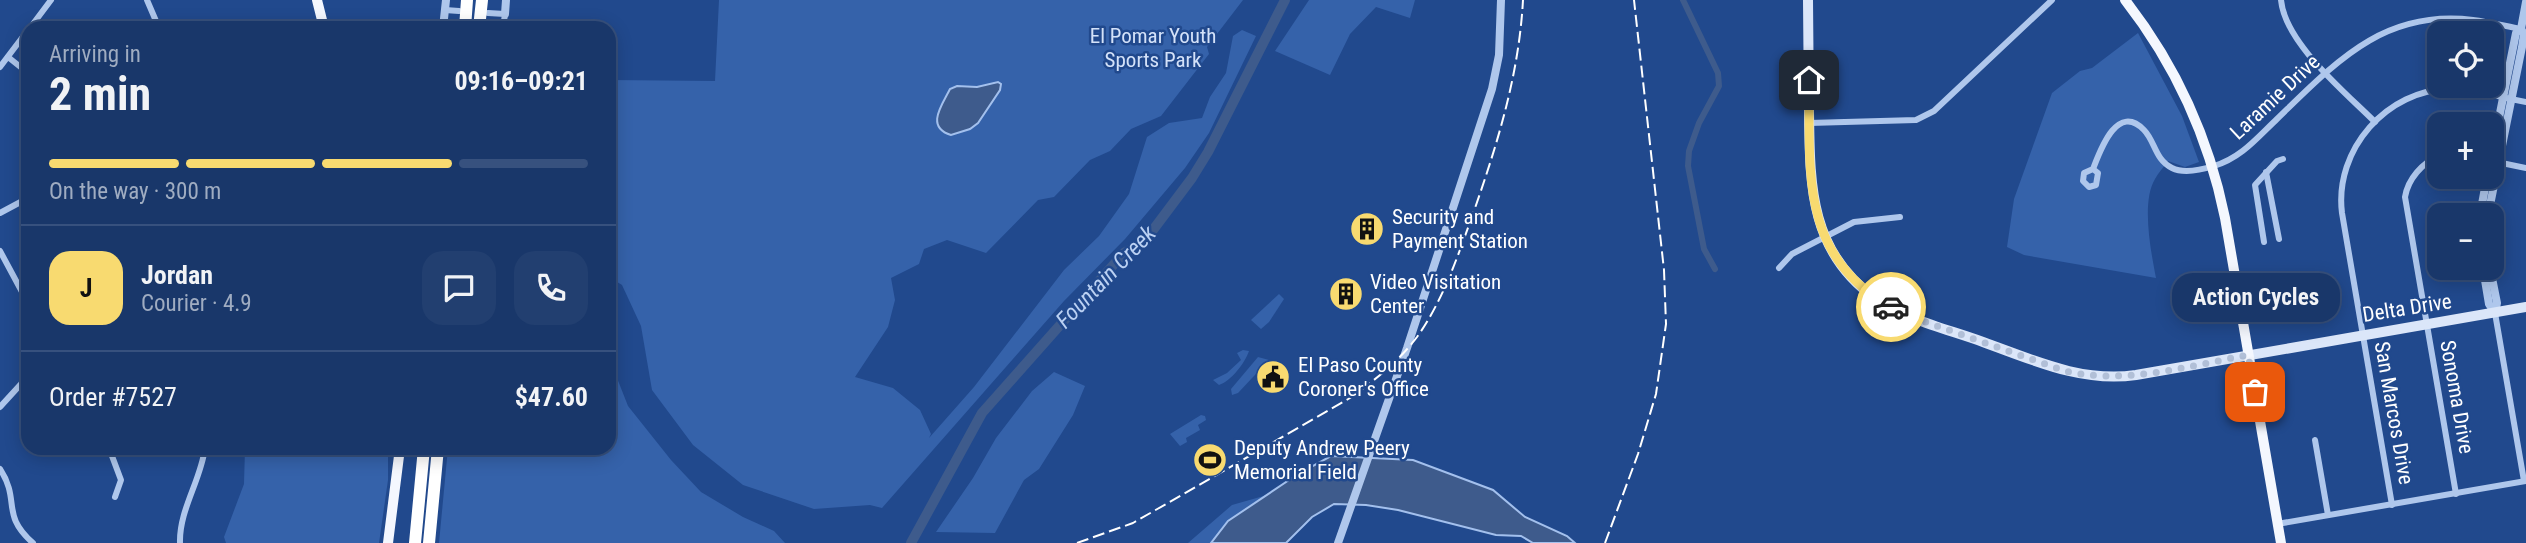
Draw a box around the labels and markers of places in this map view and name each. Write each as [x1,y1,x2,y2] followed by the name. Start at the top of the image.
[1779,50,1839,110] pin
[1392,205,1528,253] place label: Security and Payment Station
[1348,210,1386,248] building icon: Security and Payment Station
[1370,270,1501,318] place label: Video Visitation Center
[2171,273,2339,322] callout: Action Cycles
[1327,275,1365,313] building icon: Video Visitation Center
[1298,353,1429,401] place label: El Paso County Coroner's Office
[1254,358,1292,396] public building icon: El Paso County Coroner's Office
[2225,362,2285,422] pin
[1234,436,1410,484] place label: Deputy Andrew Peery Memorial Field
[1191,441,1229,479] sports icon: Deputy Andrew Peery Memorial Field

